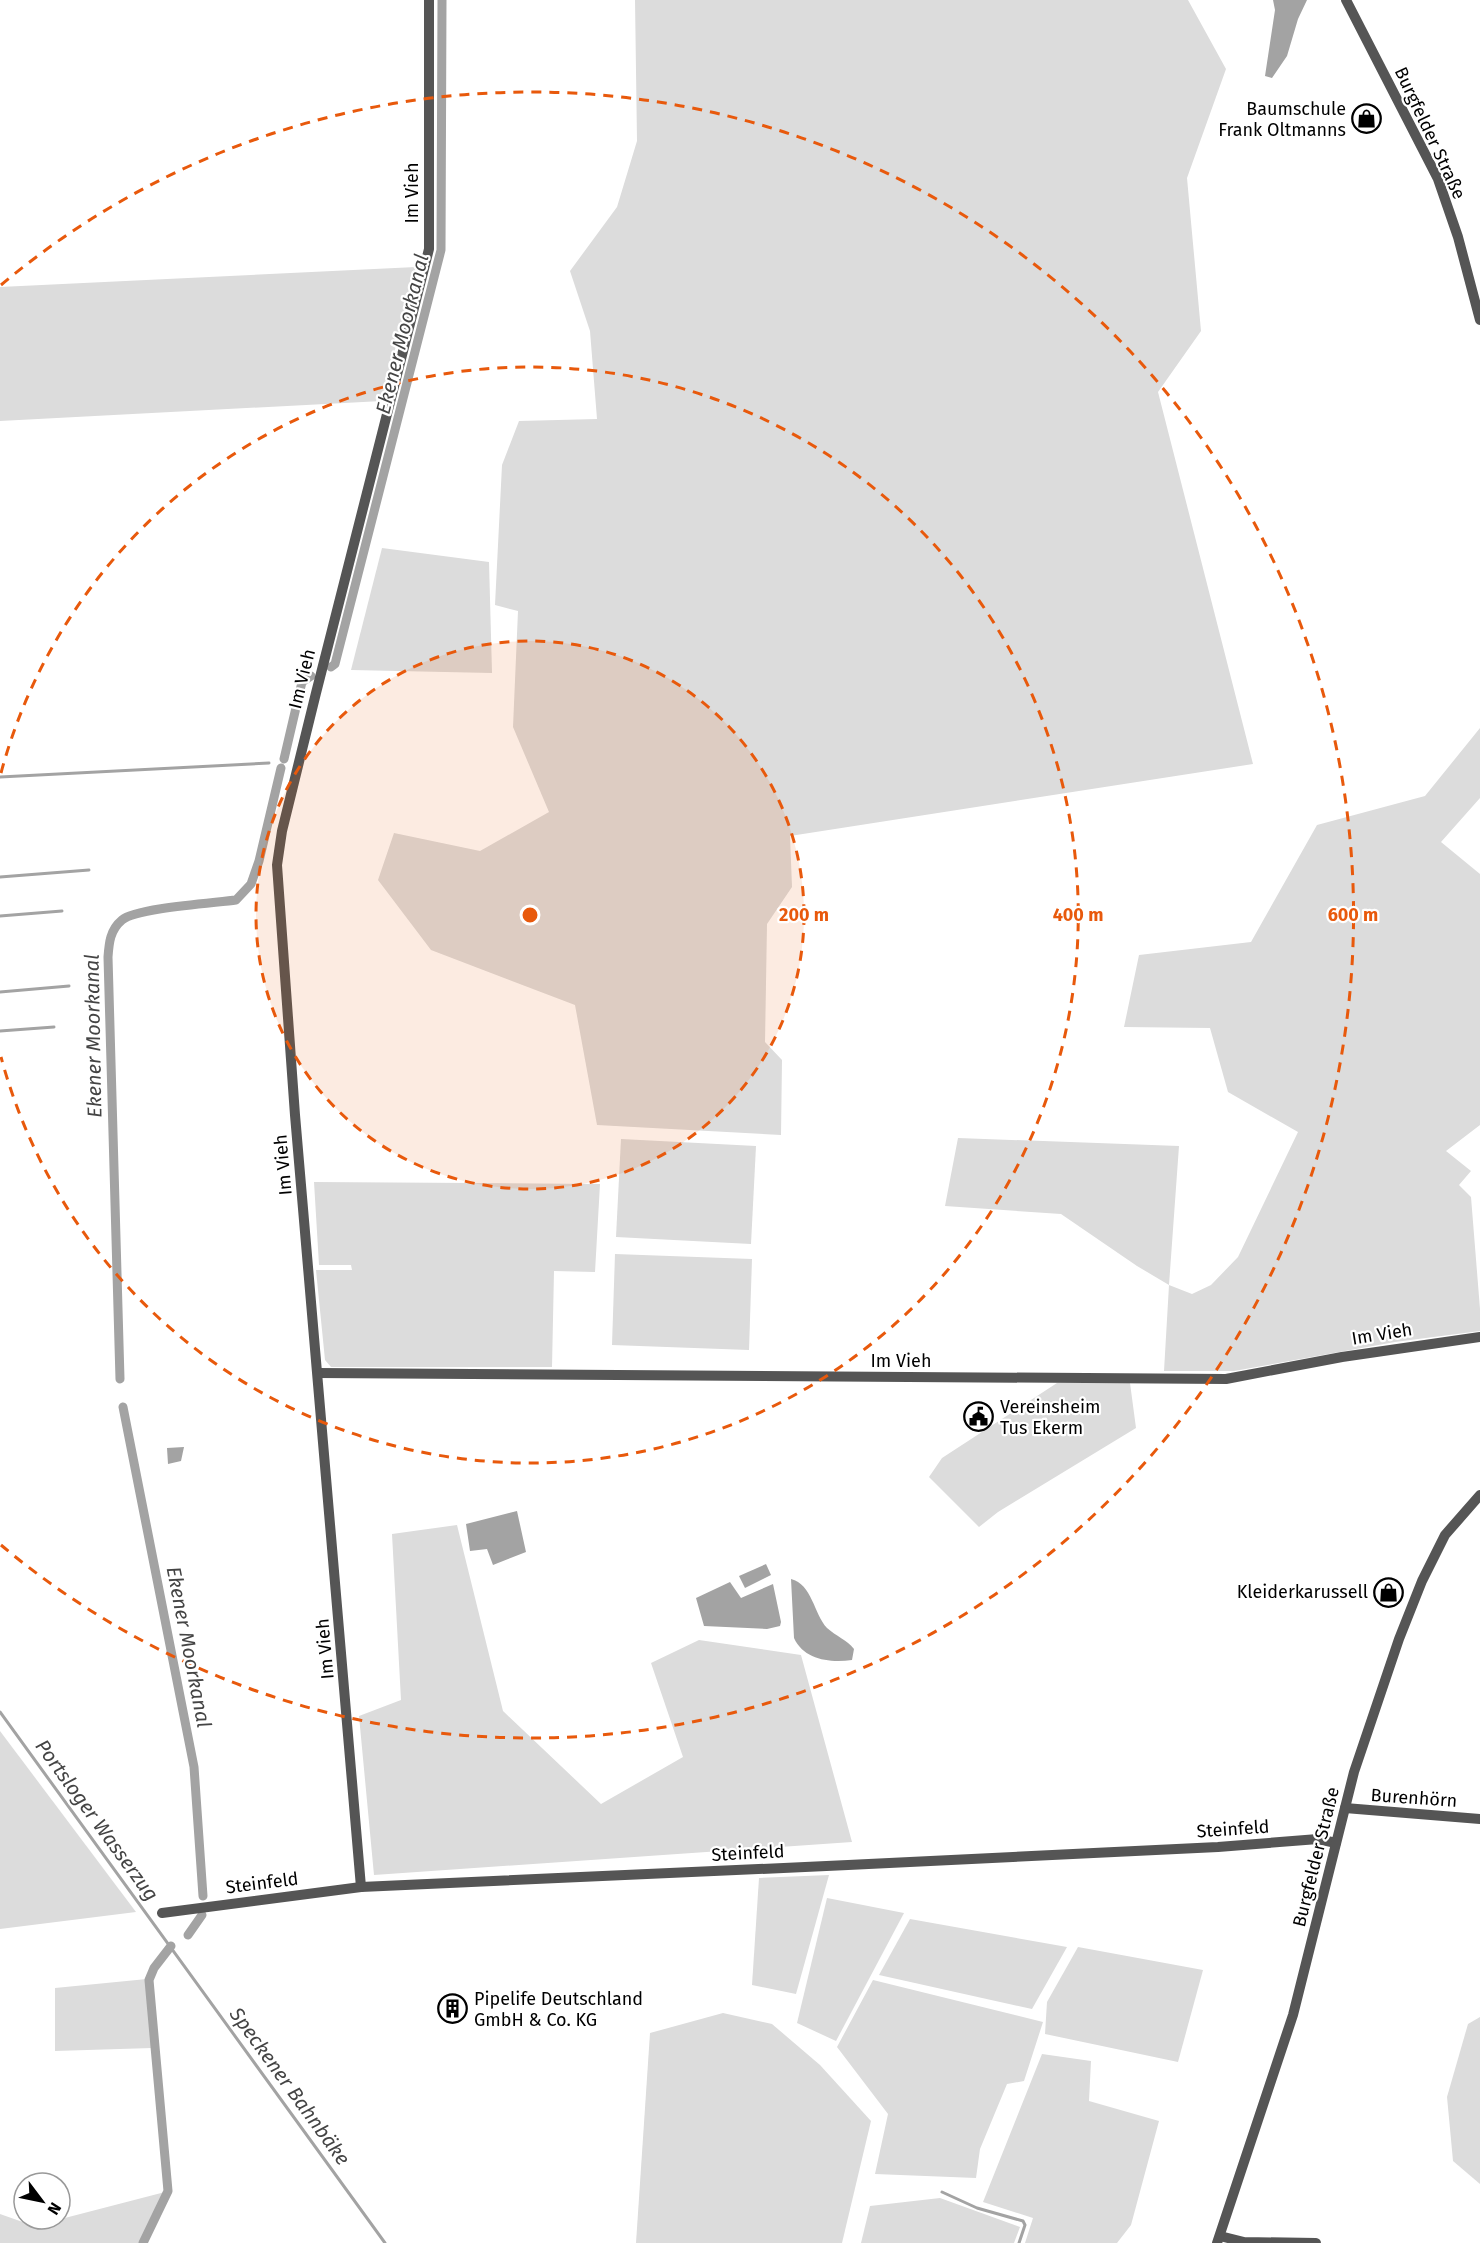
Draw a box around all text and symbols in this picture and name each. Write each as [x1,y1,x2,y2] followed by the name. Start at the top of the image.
[1390,63,1470,203] street label: Burgfelder Straße
[1218,98,1346,141] place label: Baumschule Frank Oltmanns
[1351,103,1383,135] shop icon: Baumschule Frank Oltmanns
[401,163,423,223] street label: Im Vieh
[371,252,433,416] water label: Ekener Moorkanal
[284,647,320,711] street label: Im Vieh
[779,904,829,926] text: 200 m
[1053,904,1103,926] text: 400 m
[1328,904,1378,926] text: 600 m
[520,905,540,925] centre of rings
[80,954,106,1118] water label: Ekener Moorkanal
[269,1134,297,1196] street label: Im Vieh
[1350,1318,1414,1350] street label: Im Vieh
[871,1350,931,1372] street label: Im Vieh
[1000,1396,1100,1439] place label: Vereinsheim Tus Ekerm
[963,1401,995,1433] public building icon: Vereinsheim Tus Ekerm
[162,1564,216,1730] water label: Ekener Moorkanal
[1373,1576,1405,1608] shop icon: Kleiderkarussell
[1237,1581,1368,1603] place label: Kleiderkarussell
[311,1618,339,1680] street label: Im Vieh
[30,1735,164,1905] water label: Portsloger Wasserzug
[1370,1784,1458,1812] street label: Burenhörn
[1288,1785,1344,1929] street label: Burgfelder Straße
[1196,1815,1270,1843] street label: Steinfeld
[711,1840,785,1866] street label: Steinfeld
[224,1868,300,1898] street label: Steinfeld
[474,1988,643,2031] place label: Pipelife Deutschland GmbH & Co. KG
[437,1993,469,2025] building icon: Pipelife Deutschland GmbH & Co. KG
[224,2002,355,2169] water label: Speckener Bahnbäke
[12,2171,72,2231] north arrow
[43,2199,65,2218] text: N

